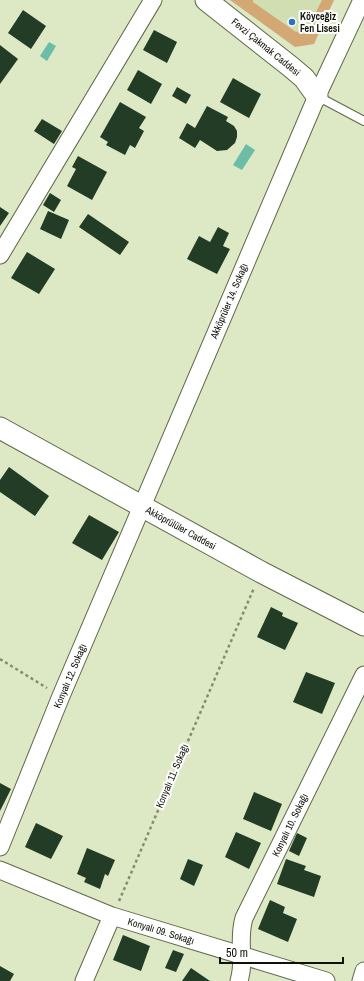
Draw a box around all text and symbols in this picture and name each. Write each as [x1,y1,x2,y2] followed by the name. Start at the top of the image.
[300,10,340,35] place label: Köyceğiz Fen Lisesi
[229,15,303,79] street label: Fevzi Çakmak Caddesi
[287,17,297,27] marker: Köyceğiz Fen Lisesi
[207,261,251,342] street label: Akköprüler 14. Sokağı
[143,503,218,553] street label: Akköprülüler Caddesi
[51,642,89,710] street label: Konyalı 12. Sokağı
[153,742,191,810] street label: Konyalı 11. Sokağı
[269,791,311,859] street label: Konyalı 10. Sokağı
[126,915,196,947] street label: Konyalı 09. Sokağı
[220,939,343,965] scale bar
[226,945,248,961] text: 50 m

